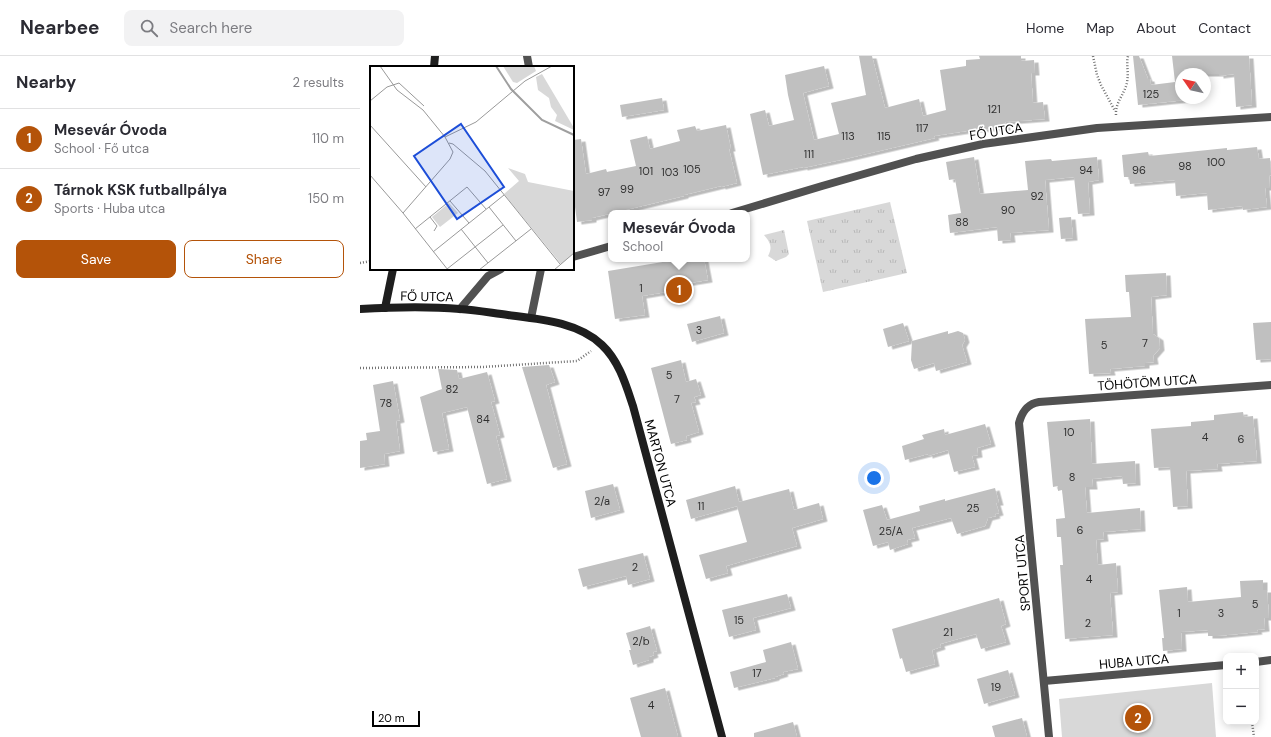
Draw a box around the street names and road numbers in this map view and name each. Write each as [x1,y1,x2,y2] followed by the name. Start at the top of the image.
[968,119,1024,144] street label: FŐ UTCA
[400,288,454,305] street label: FŐ UTCA
[1097,371,1198,394] street label: TÖHÖTÖM UTCA
[641,418,680,509] street label: MARTON UTCA
[1011,534,1034,612] street label: SPORT UTCA
[1098,650,1170,673] street label: HUBA UTCA

